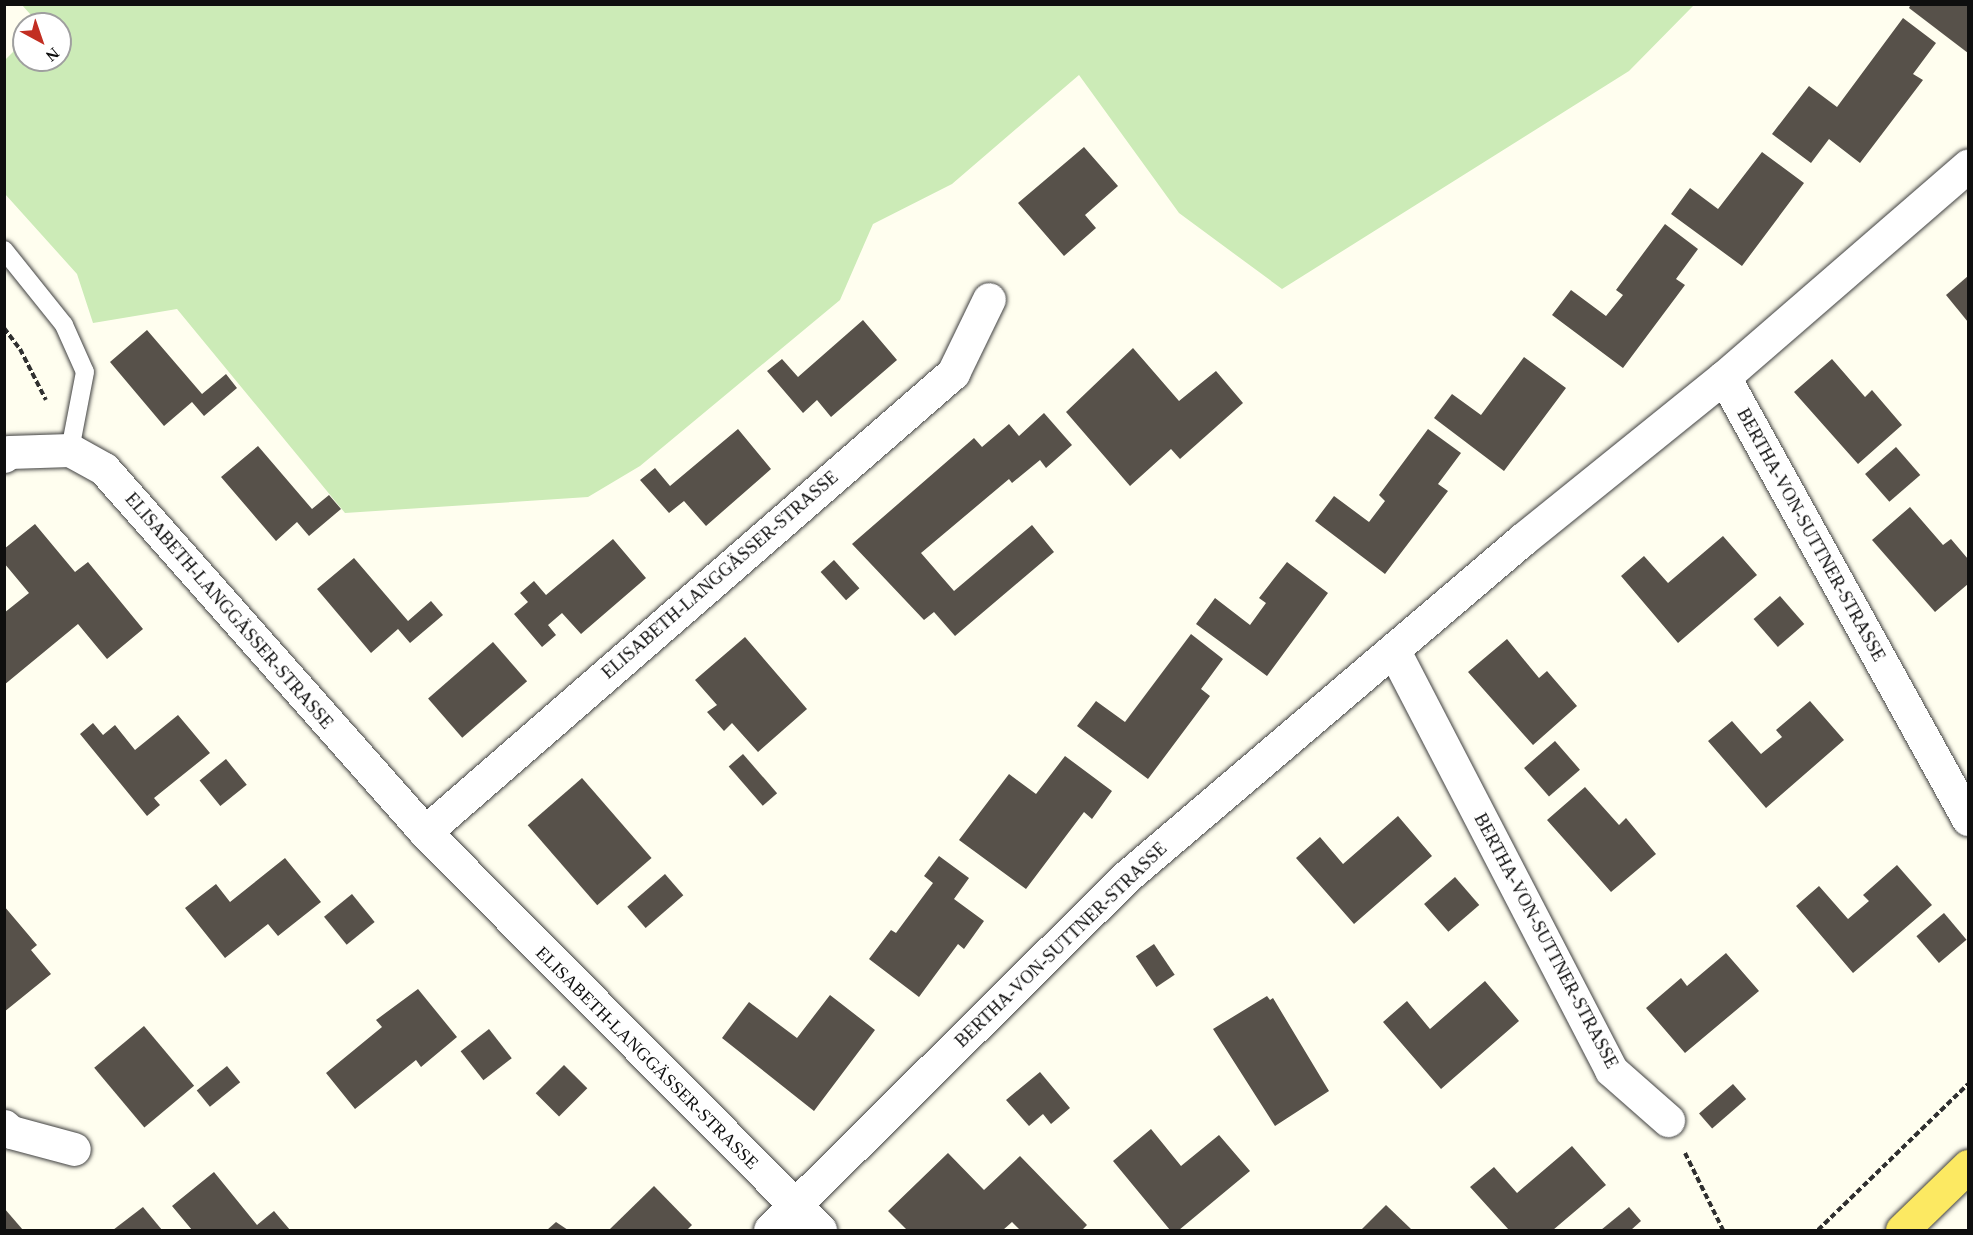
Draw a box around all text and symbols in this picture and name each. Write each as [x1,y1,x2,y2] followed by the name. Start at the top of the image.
[12,12,72,72] north arrow
[43,44,62,65] text: N
[1732,405,1890,665] street label: BERTHA-VON-SUTTNER-STRASSE
[597,466,843,684] street label: ELISABETH-LANGGÄSSER-STRASSE
[120,488,338,734] street label: ELISABETH-LANGGÄSSER-STRASSE
[1469,810,1623,1072] street label: BERTHA-VON-SUTTNER-STRASSE
[951,838,1171,1052] street label: BERTHA-VON-SUTTNER-STRASSE
[531,942,763,1174] street label: ELISABETH-LANGGÄSSER-STRASSE

